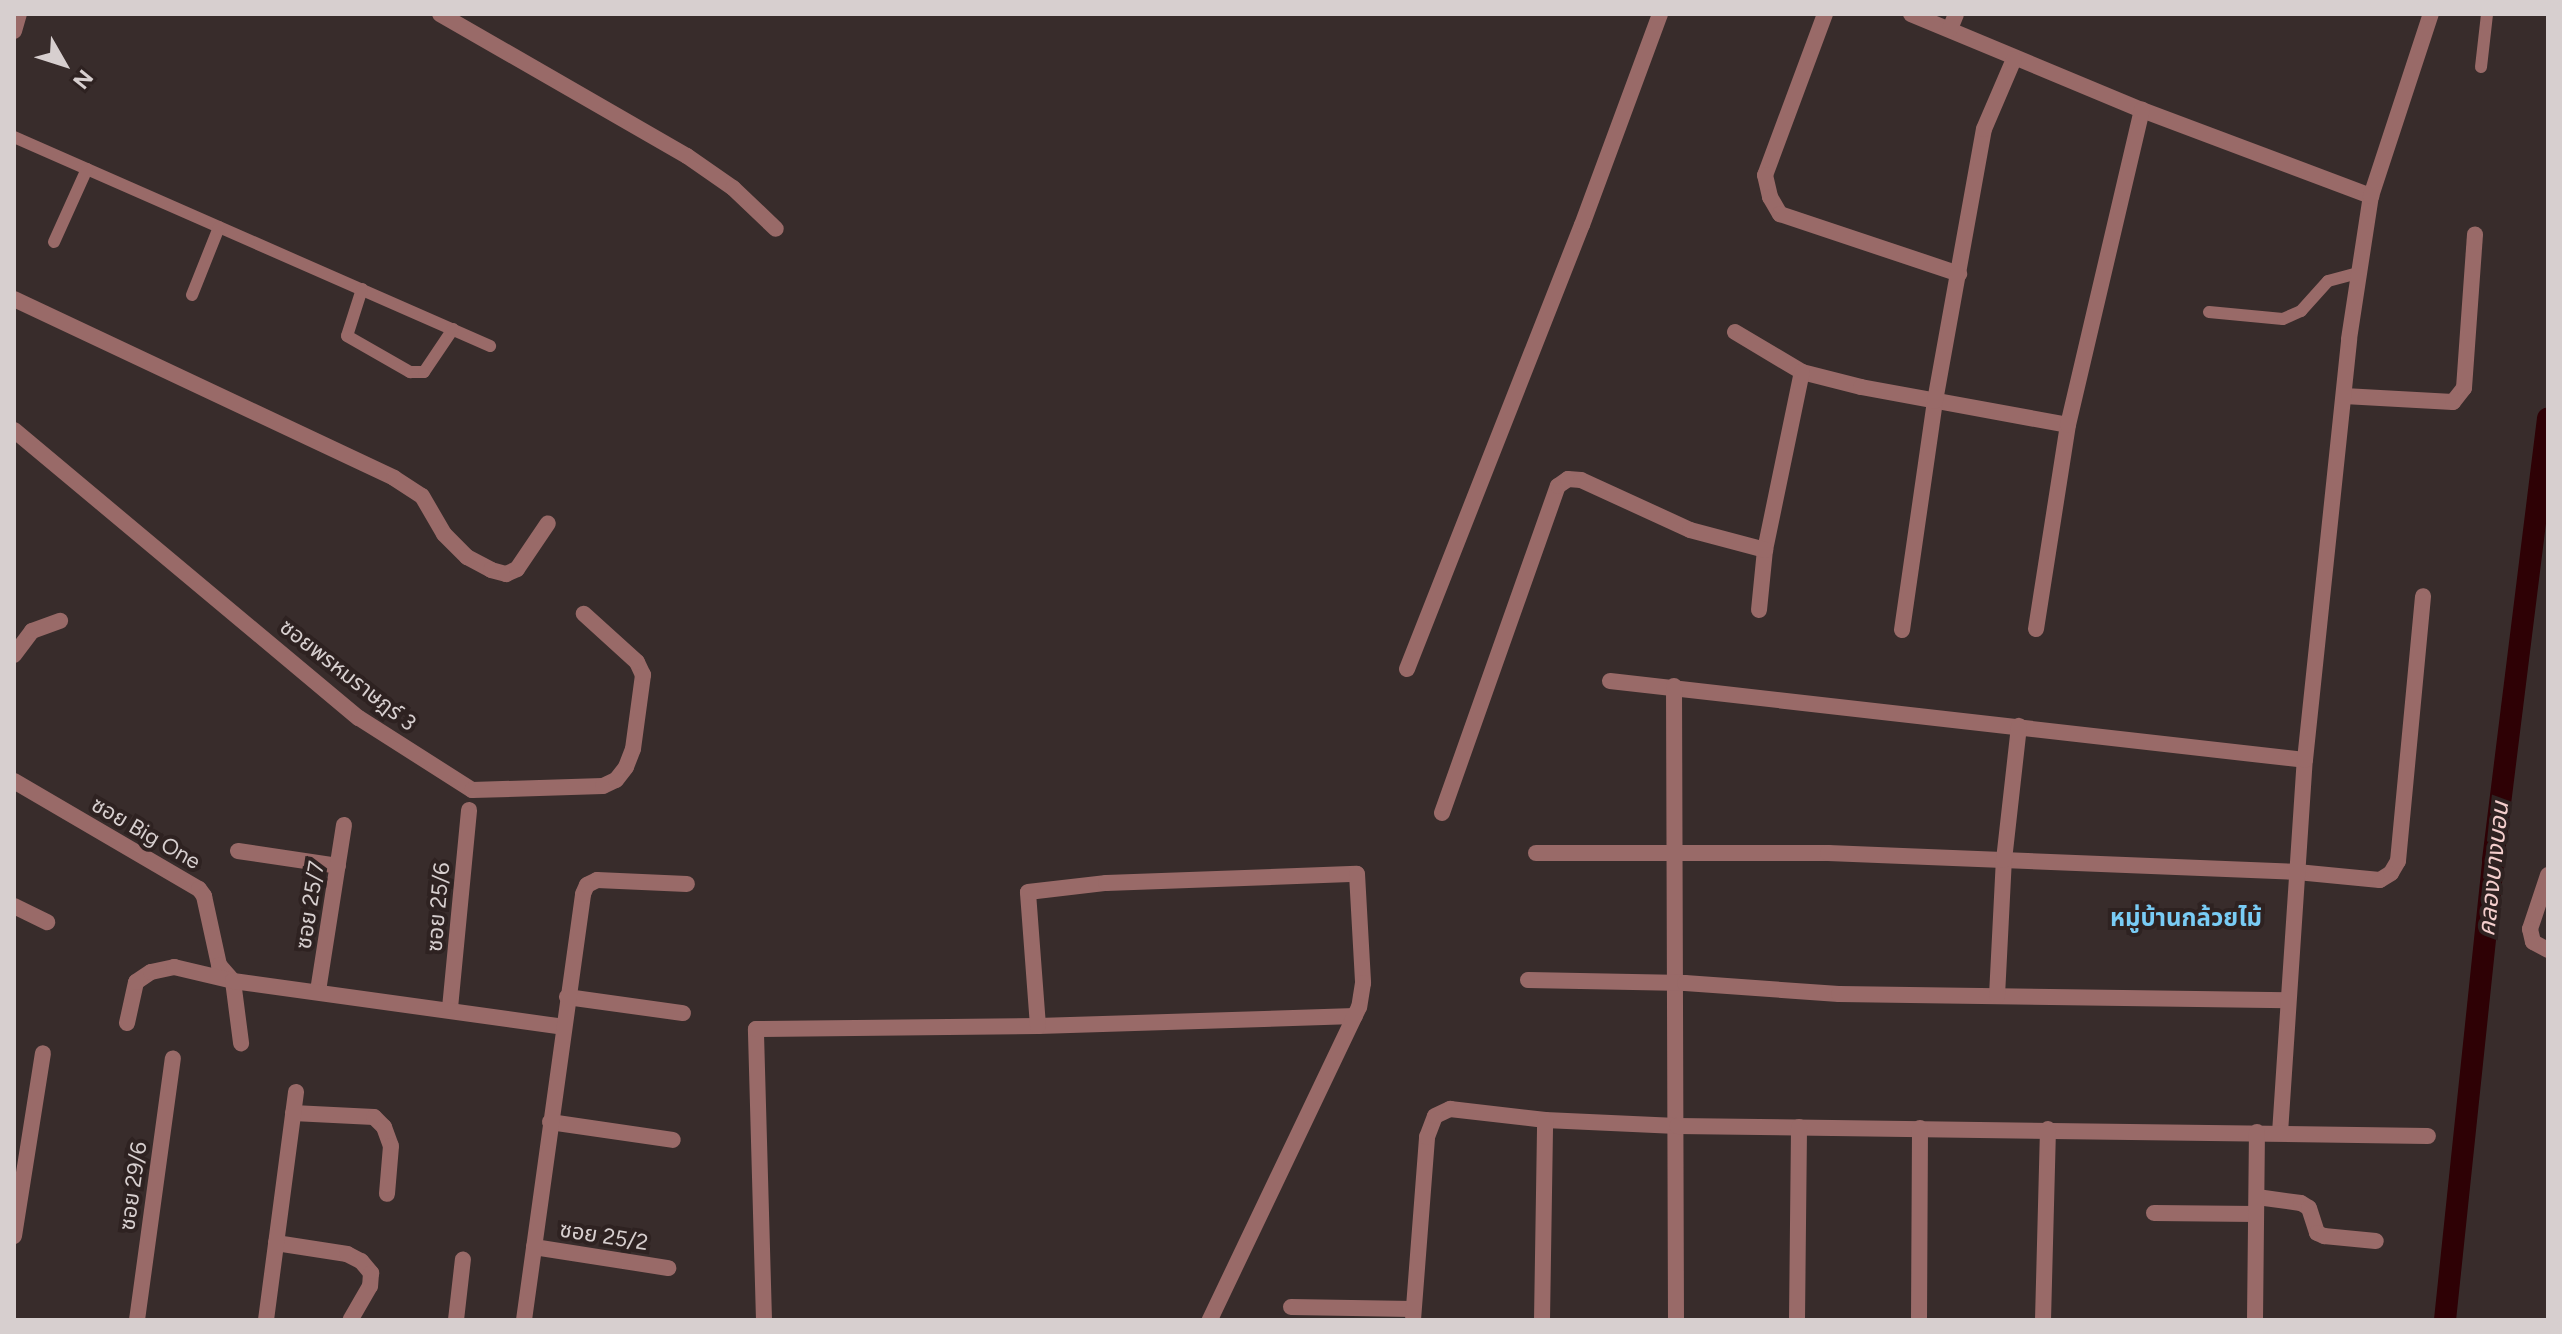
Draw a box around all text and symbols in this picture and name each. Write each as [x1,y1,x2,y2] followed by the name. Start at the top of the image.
[24,24,104,104] north arrow
[67,64,99,95] text: N
[275,614,421,736] street label: ซอยพรหมราษฎร์ 3
[87,791,205,875] street label: ซอย Big One
[2472,800,2514,938] water label: คลองบางบอน
[290,859,330,951] street label: ซอย 25/7
[421,861,455,953] street label: ซอย 25/6
[2110,904,2262,932] district label: หมู่บ้านกล้วยไม้
[114,1140,152,1232] street label: ซอย 29/6
[558,1216,650,1256] street label: ซอย 25/2

